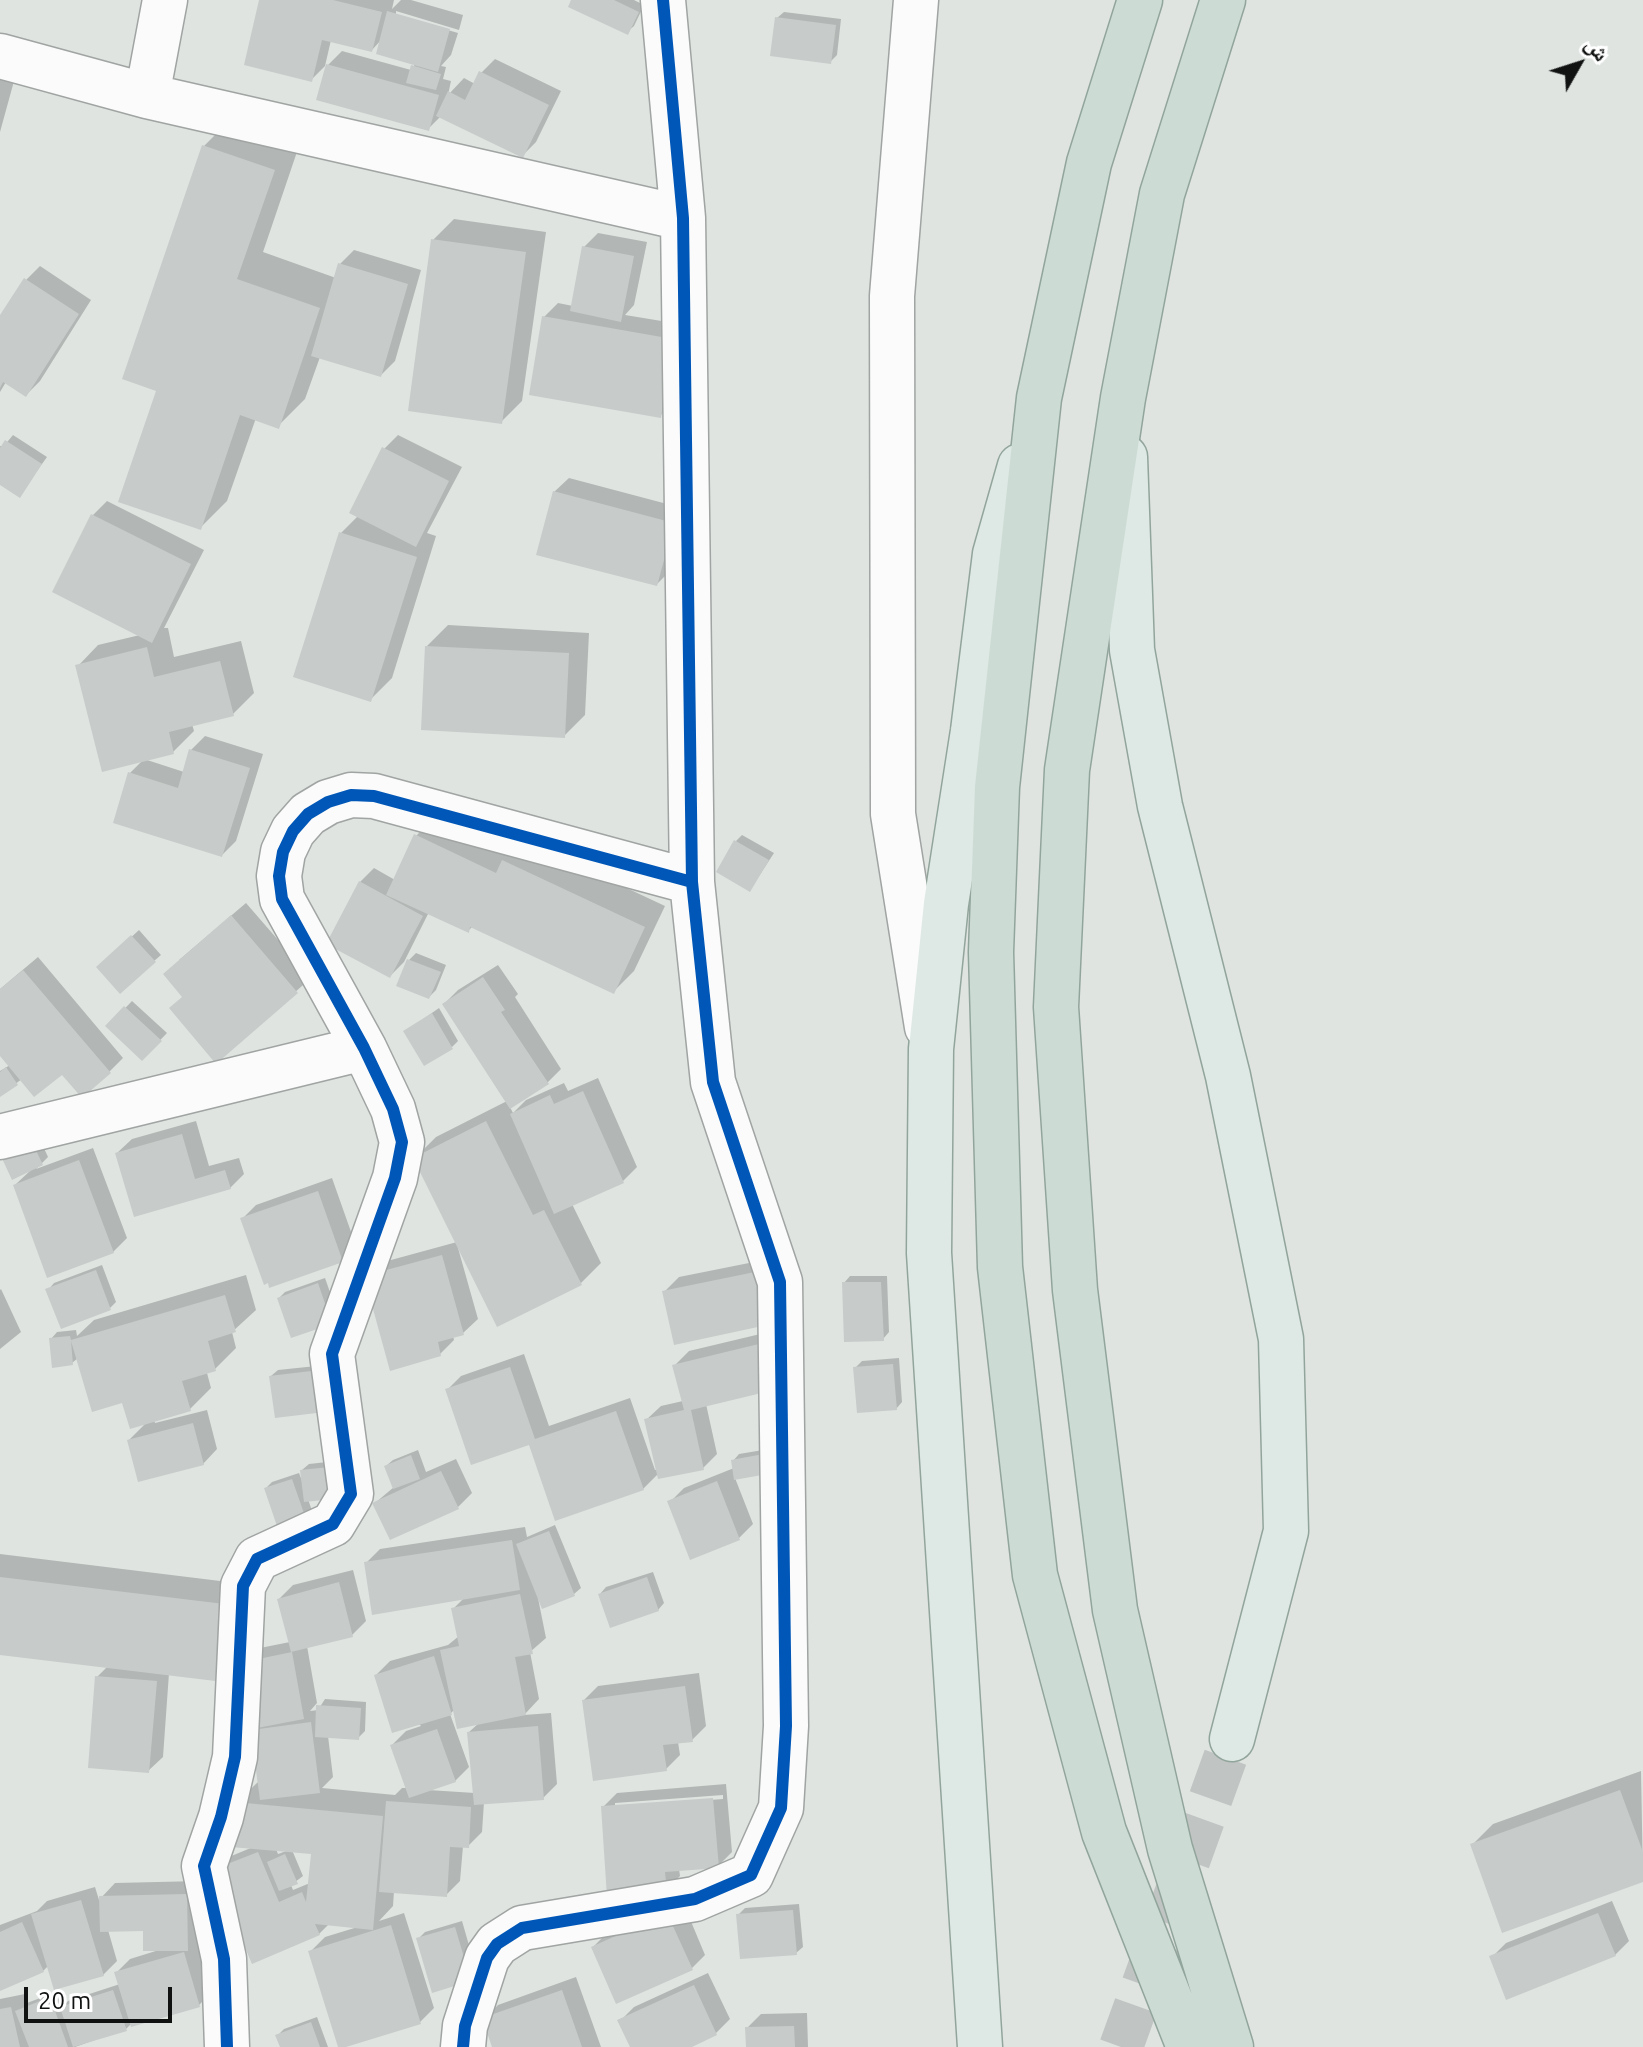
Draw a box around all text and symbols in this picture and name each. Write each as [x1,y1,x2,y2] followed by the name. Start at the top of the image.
[1539,24,1619,104] north arrow
[1581,32,1615,66] text: ش
[28,1971,176,2021] scale bar
[38,1987,91,2014] text: 20 m

